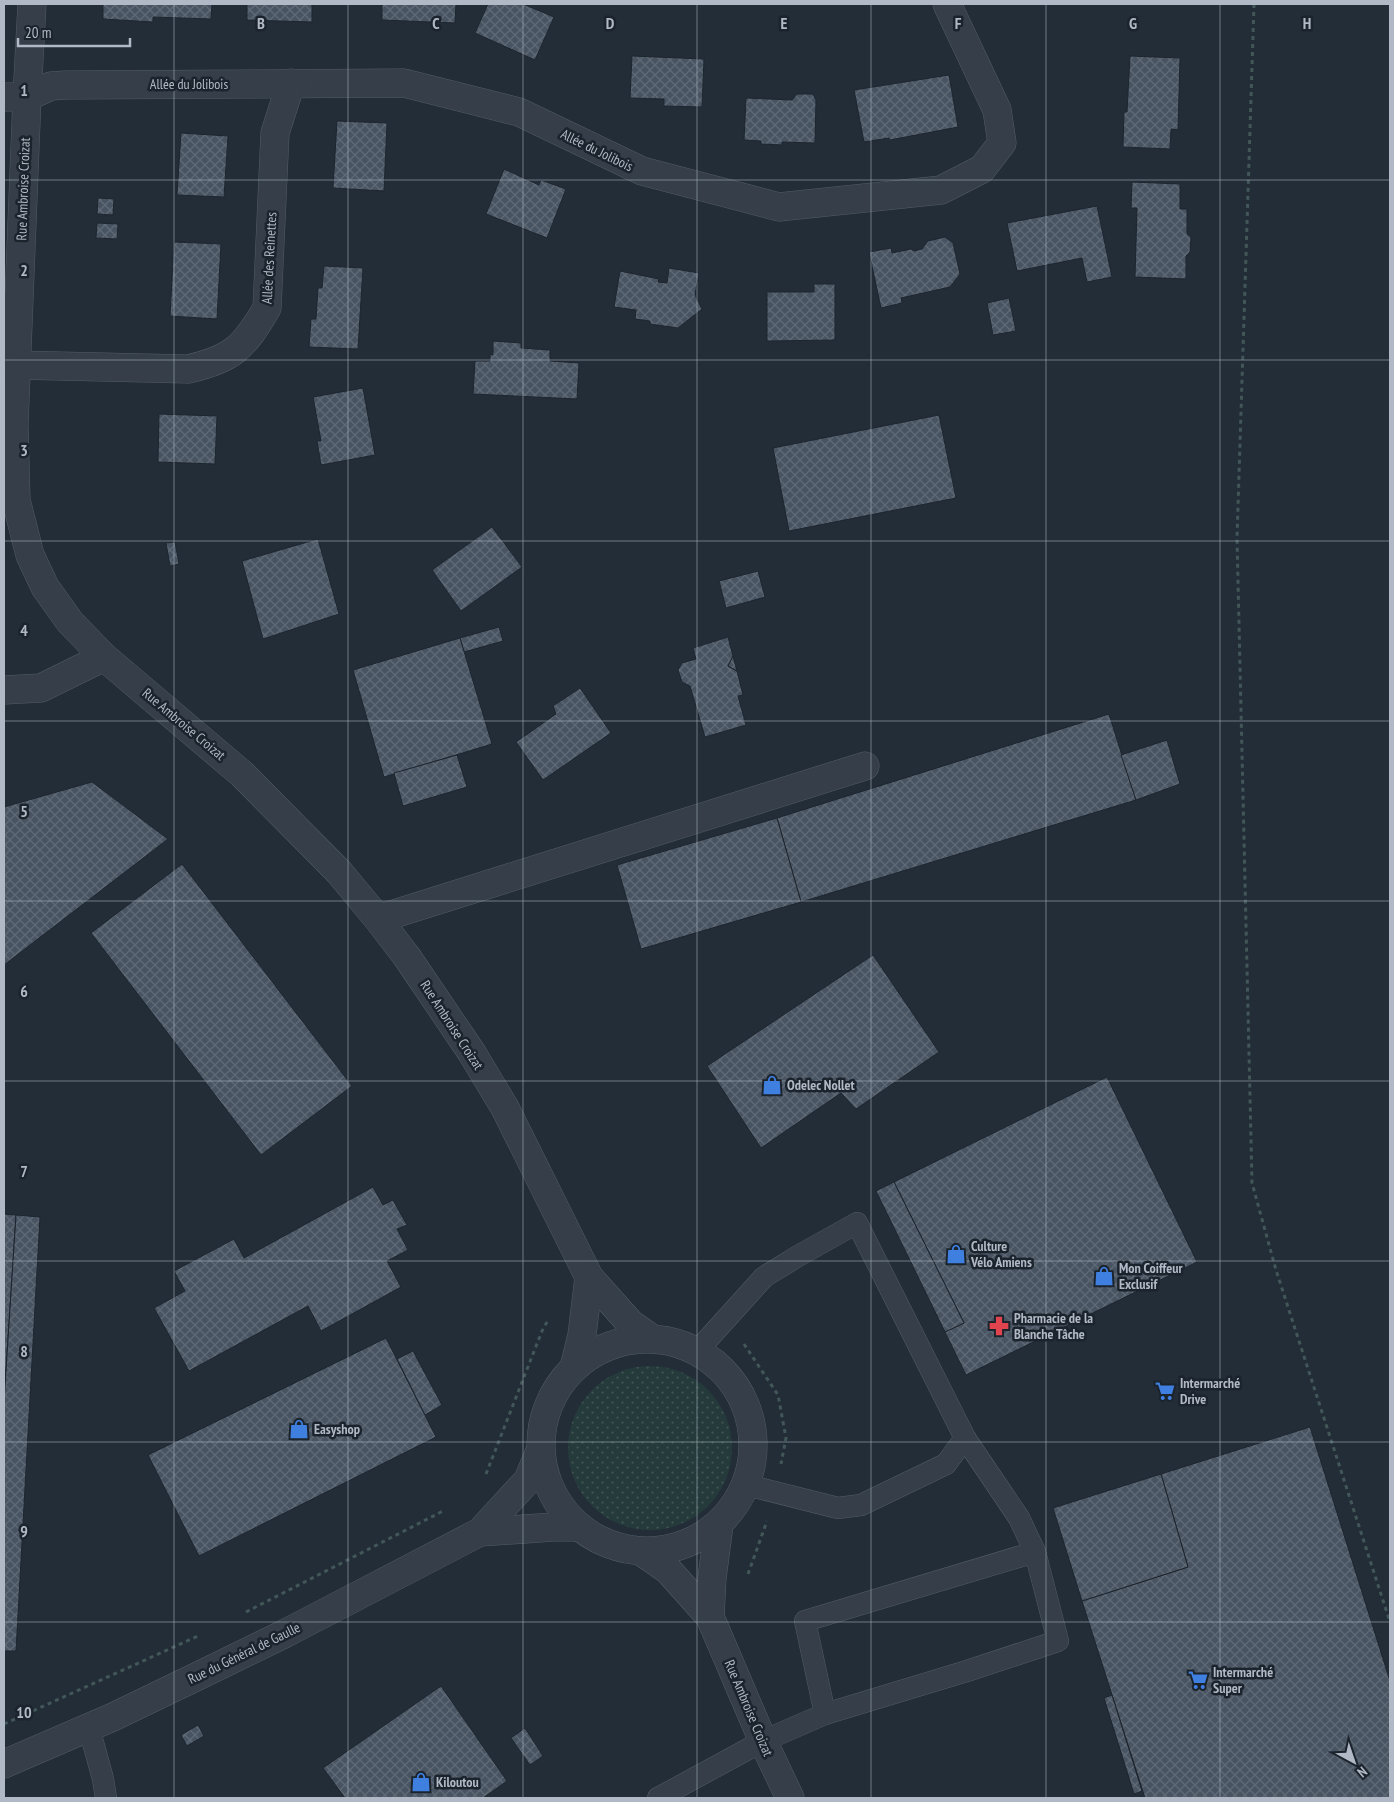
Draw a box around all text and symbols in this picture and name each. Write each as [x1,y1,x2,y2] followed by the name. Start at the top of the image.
[257,13,265,33] text: B
[432,13,440,33] text: C
[606,13,615,33] text: D
[781,13,788,33] text: E
[955,13,962,33] text: F
[1129,13,1137,33] text: G
[1303,13,1311,33] text: H
[18,15,130,47] scale bar
[25,23,51,42] text: 20 m
[150,75,228,93] street label: Allée du Jolibois
[20,80,28,100] text: 1
[558,125,636,175] street label: Allée du Jolibois
[12,137,34,241] street label: Rue Ambroise Croizat
[258,211,280,304] street label: Allée des Reinettes
[20,260,28,280] text: 2
[20,440,28,460] text: 3
[20,620,28,640] text: 4
[139,684,229,764] street label: Rue Ambroise Croizat
[20,801,28,821] text: 5
[416,977,488,1073] street label: Rue Ambroise Croizat
[20,981,28,1001] text: 6
[761,1074,783,1096] shop icon: Odelec Nollet
[787,1076,855,1094] place label: Odelec Nollet
[20,1161,28,1181] text: 7
[970,1237,1032,1271] place label: Culture Vélo Amiens
[945,1243,967,1265] shop icon: Culture Vélo Amiens
[1119,1259,1184,1293] place label: Mon Coiffeur Exclusif
[1093,1265,1115,1287] shop icon: Mon Coiffeur Exclusif
[1014,1309,1093,1343] place label: Pharmacie de la Blanche Tâche
[988,1315,1010,1337] pharmacy icon: Pharmacie de la Blanche Tâche
[20,1341,28,1361] text: 8
[1180,1374,1240,1408] place label: Intermarché Drive
[1154,1380,1176,1402] supermarket icon: Intermarché Drive
[288,1418,310,1440] shop icon: Easyshop
[314,1420,360,1438] place label: Easyshop
[20,1521,28,1541] text: 9
[185,1618,303,1688] street label: Rue du Général de Gaulle
[721,1657,777,1759] street label: Rue Ambroise Croizat
[1213,1663,1273,1697] place label: Intermarché Super
[1187,1669,1209,1691] supermarket icon: Intermarché Super
[16,1702,32,1722] text: 10
[1329,1737,1379,1787] north arrow
[1354,1763,1371,1781] text: N
[410,1771,432,1793] shop icon: Kiloutou
[436,1773,479,1791] place label: Kiloutou

